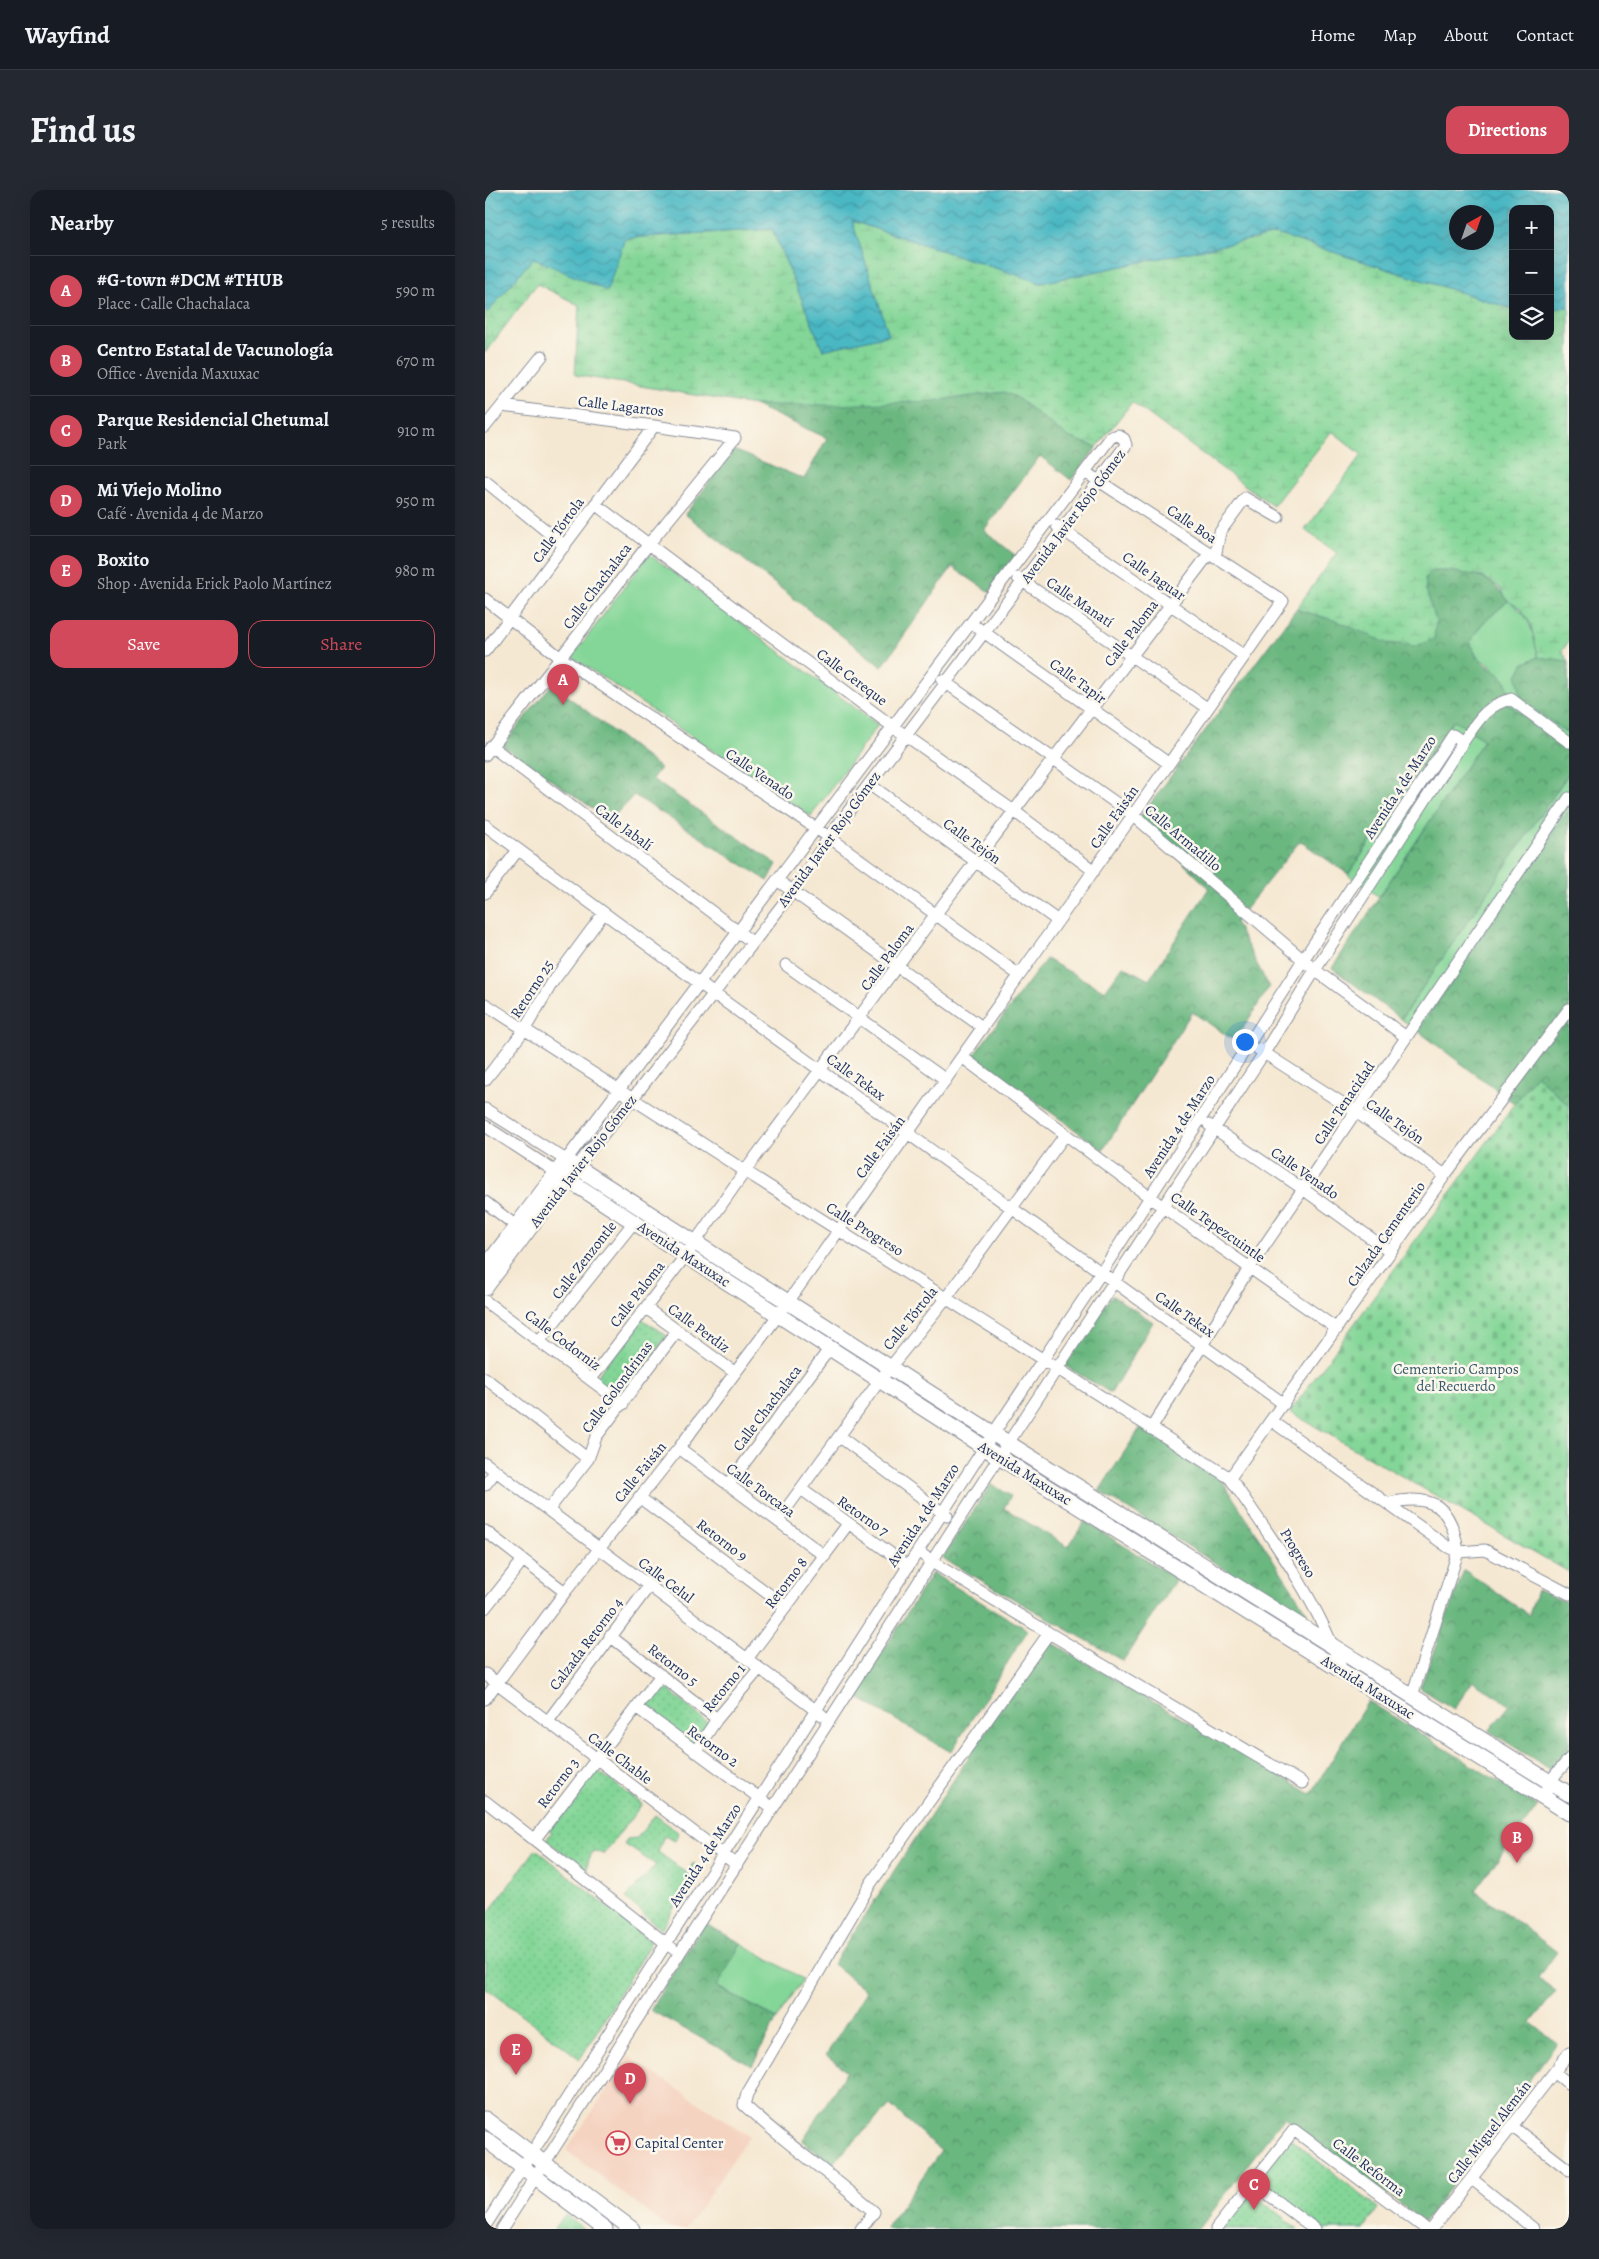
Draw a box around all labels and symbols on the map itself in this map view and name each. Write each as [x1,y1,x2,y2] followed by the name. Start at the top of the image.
[1449,205,1494,250] north arrow
[577,391,665,421] street label: Calle Lagartos
[1015,445,1130,588] street label: Avenida Javier Rojo Gómez
[527,493,589,567] street label: Calle Tórtola
[1163,500,1221,548] street label: Calle Boa
[558,539,636,633] street label: Calle Chachalaca
[1118,547,1190,605] street label: Calle Jaguar
[1042,572,1118,632] street label: Calle Manatí
[1099,595,1163,671] street label: Calle Paloma
[812,644,892,710] street label: Calle Cereque
[1046,654,1111,709] street label: Calle Tapir
[547,664,579,705] pin: A
[1359,732,1441,843] street label: Avenida 4 de Marzo
[722,744,798,804] street label: Calle Venado
[772,767,885,912] street label: Avenida Javier Rojo Gómez
[1085,781,1143,853] street label: Calle Faisán
[591,799,657,855] street label: Calle Jabalí
[1141,800,1225,876] street label: Calle Armadillo
[939,813,1005,869] street label: Calle Tejón
[856,919,918,995] street label: Calle Paloma
[506,956,558,1022] street label: Retorno 25
[1232,1029,1258,1055] your location
[822,1049,890,1105] street label: Calle Tekax
[1309,1057,1380,1149] street label: Calle Tenacidad
[1138,1071,1220,1182] street label: Avenida 4 de Marzo
[524,1090,641,1232] street label: Avenida Javier Rojo Gómez
[1362,1094,1428,1148] street label: Calle Tejón
[850,1112,910,1182] street label: Calle Faisán
[1267,1142,1343,1204] street label: Calle Venado
[1342,1177,1430,1291] street label: Calzada Cementerio
[1167,1187,1270,1267] street label: Calle Tepezcuintle
[822,1197,908,1261] street label: Calle Progreso
[547,1216,621,1303] street label: Calle Zenzontle
[633,1216,734,1292] street label: Avenida Maxuxac
[605,1257,669,1331] street label: Calle Paloma
[878,1282,942,1354] street label: Calle Tórtola
[1151,1286,1219,1342] street label: Calle Tekax
[664,1299,734,1357] street label: Calle Perdiz
[521,1305,605,1375] street label: Calle Codorniz
[577,1337,657,1437] street label: Calle Golondrinas
[1393,1359,1519,1396] park label: Cementerio Campos del Recuerdo
[728,1361,806,1455] street label: Calle Chachalaca
[973,1436,1076,1510] street label: Avenida Maxuxac
[609,1437,671,1507] street label: Calle Faisán
[722,1458,800,1522] street label: Calle Torcaza
[882,1460,964,1571] street label: Avenida 4 de Marzo
[833,1491,893,1541] street label: Retorno 7
[692,1514,752,1566] street label: Retorno 9
[1275,1524,1321,1582] street label: Progreso
[634,1553,698,1608] street label: Calle Celul
[760,1553,812,1613] street label: Retorno 8
[545,1593,628,1694] street label: Calzada Retorno 4
[644,1639,702,1691] street label: Retorno 5
[1316,1650,1419,1724] street label: Avenida Maxuxac
[698,1659,750,1717] street label: Retorno 1
[683,1720,743,1772] street label: Retorno 2
[584,1727,657,1789] street label: Calle Chable
[532,1754,584,1812] street label: Retorno 3
[664,1800,746,1911] street label: Avenida 4 de Marzo
[1501,1822,1533,1863] pin: B
[500,2034,532,2075] pin: E
[614,2063,646,2104] pin: D
[1442,2076,1536,2188] street label: Calle Miguel Alemán
[605,2130,631,2156] supermarket icon: Capital Center
[635,2133,724,2153] place label: Capital Center
[1329,2133,1409,2201] street label: Calle Reforma
[1238,2169,1270,2210] pin: C

